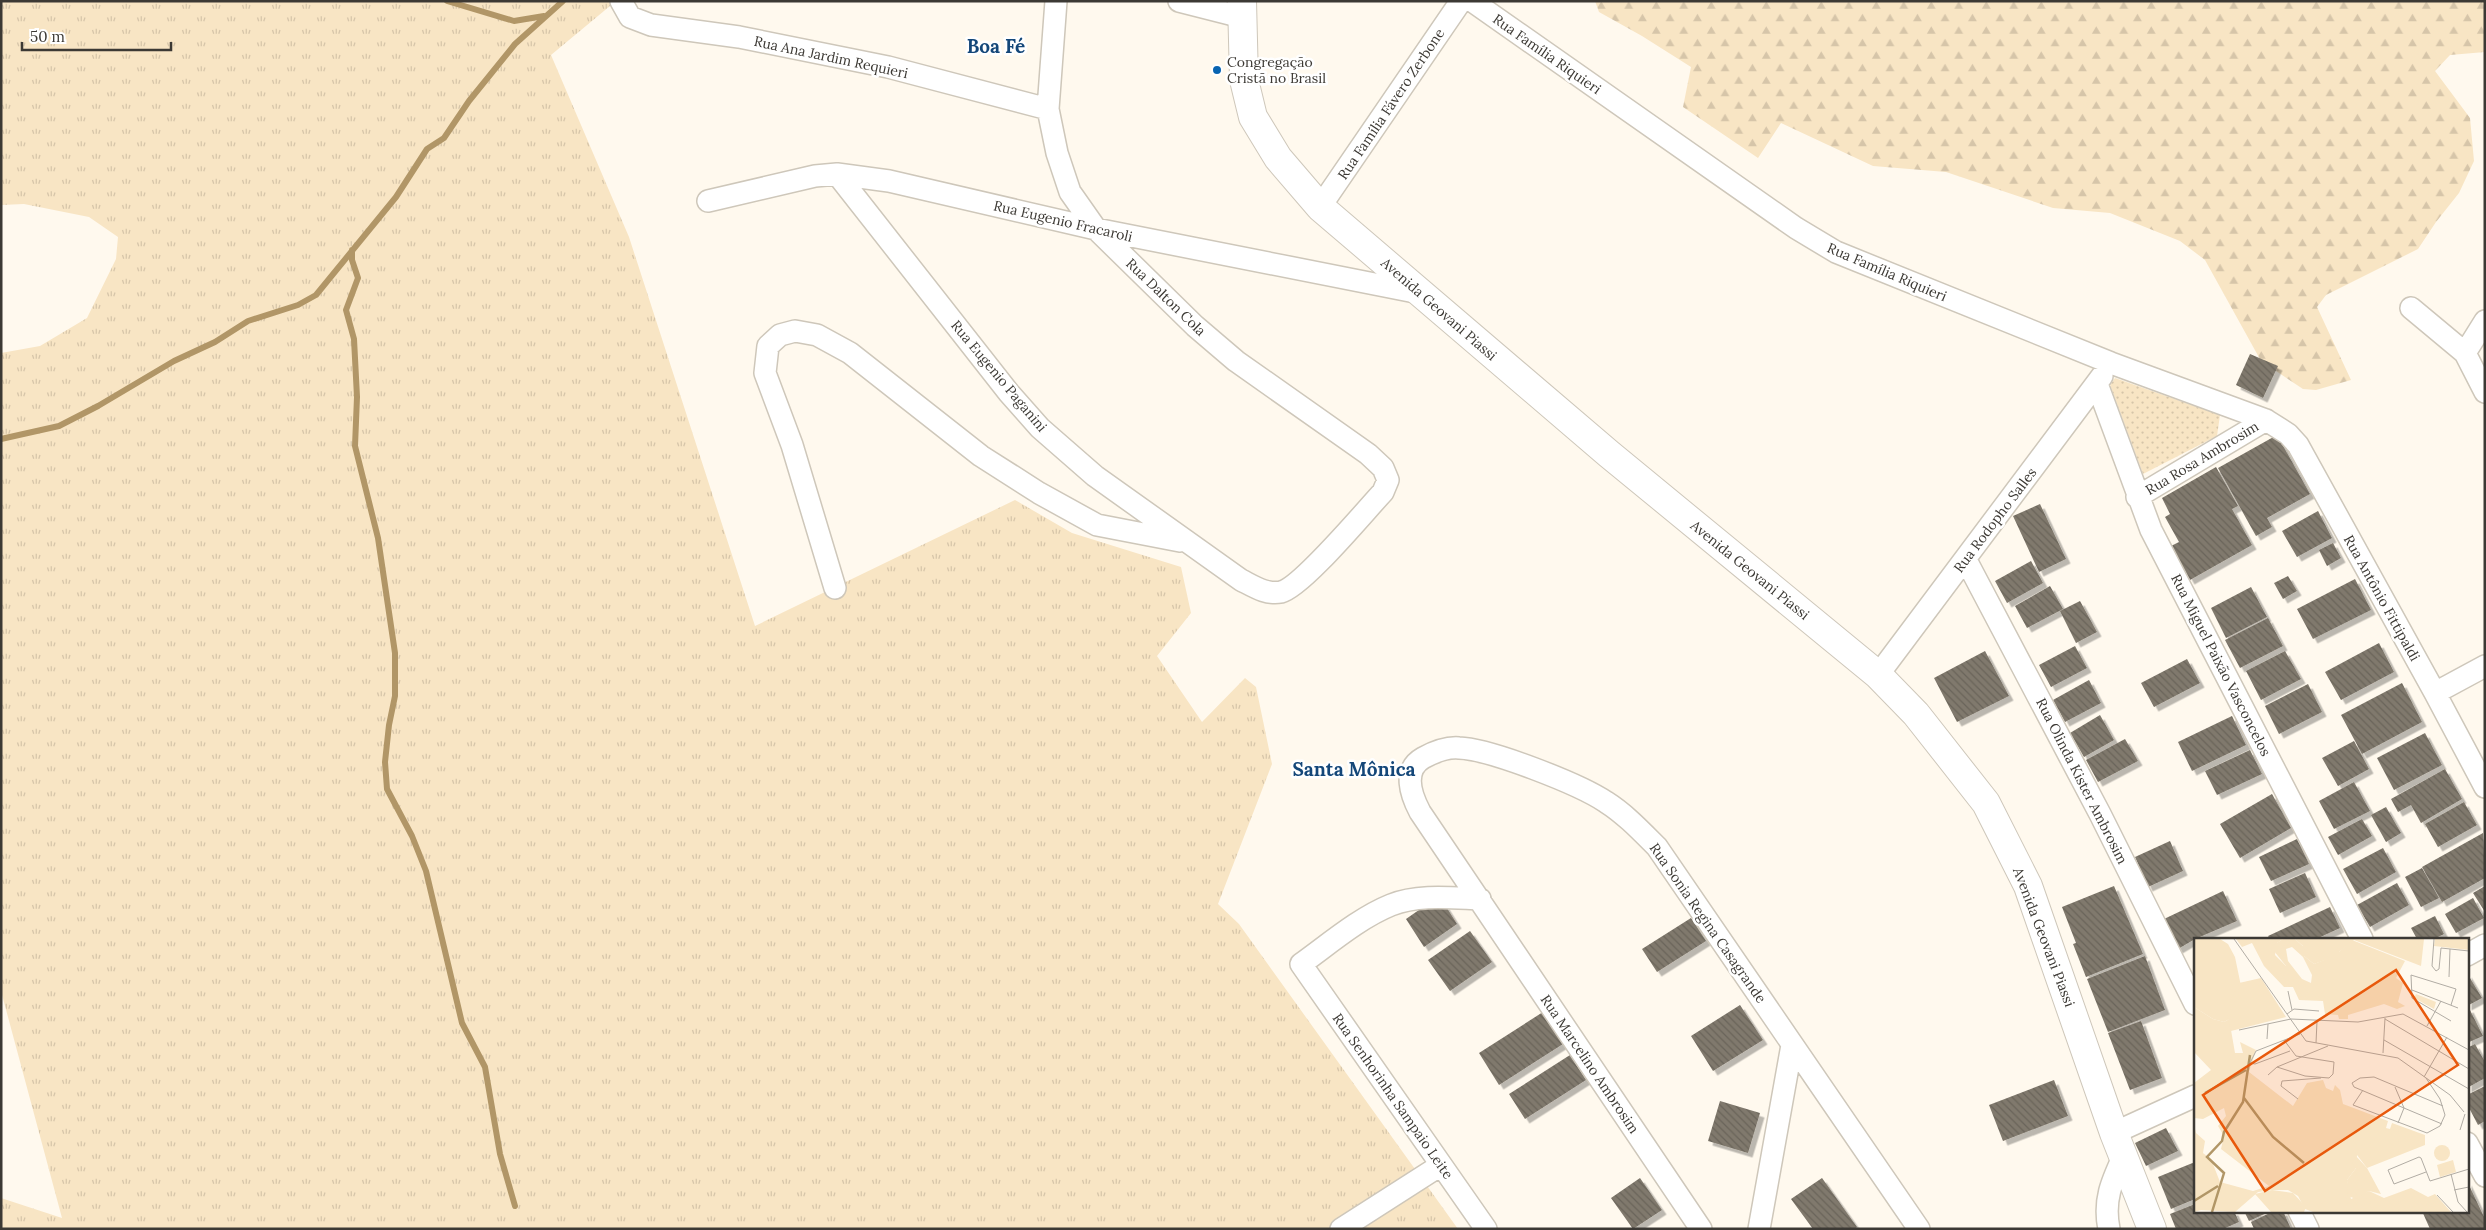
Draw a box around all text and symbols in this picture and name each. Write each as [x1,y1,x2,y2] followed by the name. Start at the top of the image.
[1489,10,1605,98] street label: Rua Família Riquieri
[22,20,171,52] scale bar
[1334,25,1449,183] street label: Rua Família Fávero Zerbone
[30,27,65,46] text: 50 m
[752,32,910,82] street label: Rua Ana Jardim Requieri
[967,34,1025,58] district label: Boa Fé
[1227,53,1326,87] place label: Congregação Cristã no Brasil
[1211,64,1223,76] marker: Congregação Cristã no Brasil
[992,196,1134,246] street label: Rua Eugenio Fracaroli
[1824,239,1950,305] street label: Rua Família Riquieri
[1377,253,1501,364] street label: Avenida Geovani Piassi
[1122,254,1210,340] street label: Rua Dalton Cola
[947,317,1051,435] street label: Rua Eugenio Paganini
[2142,417,2262,499] street label: Rua Rosa Ambrosim
[1950,464,2040,576] street label: Rua Rodopho Salles
[1686,516,1813,624] street label: Avenida Geovani Piassi
[2340,532,2424,664] street label: Rua Antônio Fittipaldi
[2167,571,2275,759] street label: Rua Miguel Paixão Vasconcelos
[2032,695,2132,867] street label: Rua Olinda Kister Ambrosim
[1292,757,1416,781] district label: Santa Mônica
[1646,839,1770,1007] street label: Rua Sonia Regina Casagrande
[2009,864,2079,1009] street label: Avenida Geovani Piassi
[2194,938,2468,1212] inset map
[1537,991,1643,1137] street label: Rua Marcelino Ambrosim
[1329,1010,1457,1183] street label: Rua Senhorinha Sampaio Leite

